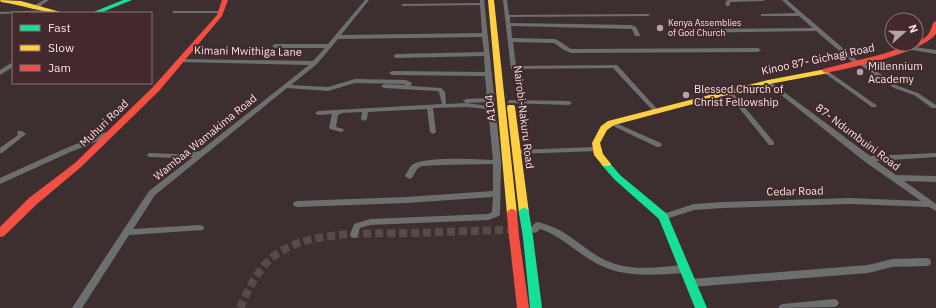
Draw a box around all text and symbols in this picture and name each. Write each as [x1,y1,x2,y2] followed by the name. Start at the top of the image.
[12,12,152,84] legend
[884,12,924,52] north arrow
[668,17,741,38] place label: Kenya Assemblies of God Church
[48,20,71,35] text: Fast
[905,22,921,35] text: N
[655,23,665,33] marker: Kenya Assemblies of God Church
[48,40,74,55] text: Slow
[760,40,876,78] street label: Kinoo 87- Gichagi Road
[194,43,302,59] street label: Kimani Mwithiga Lane
[868,59,923,86] place label: Millennium Academy
[48,60,71,75] text: Jam
[511,65,537,169] street label: Nairobi-Nakuru Road
[855,67,865,77] marker: Millennium Academy
[694,82,784,109] place label: Blessed Church of Christ Fellowship
[681,90,691,100] marker: Blessed Church of Christ Fellowship
[151,91,259,183] street label: Wambaa Wamakima Road
[482,94,498,122] street label: A104
[77,96,131,150] street label: Muhuri Road
[813,101,903,173] street label: 87- Ndumbuini Road
[766,184,824,198] street label: Cedar Road

